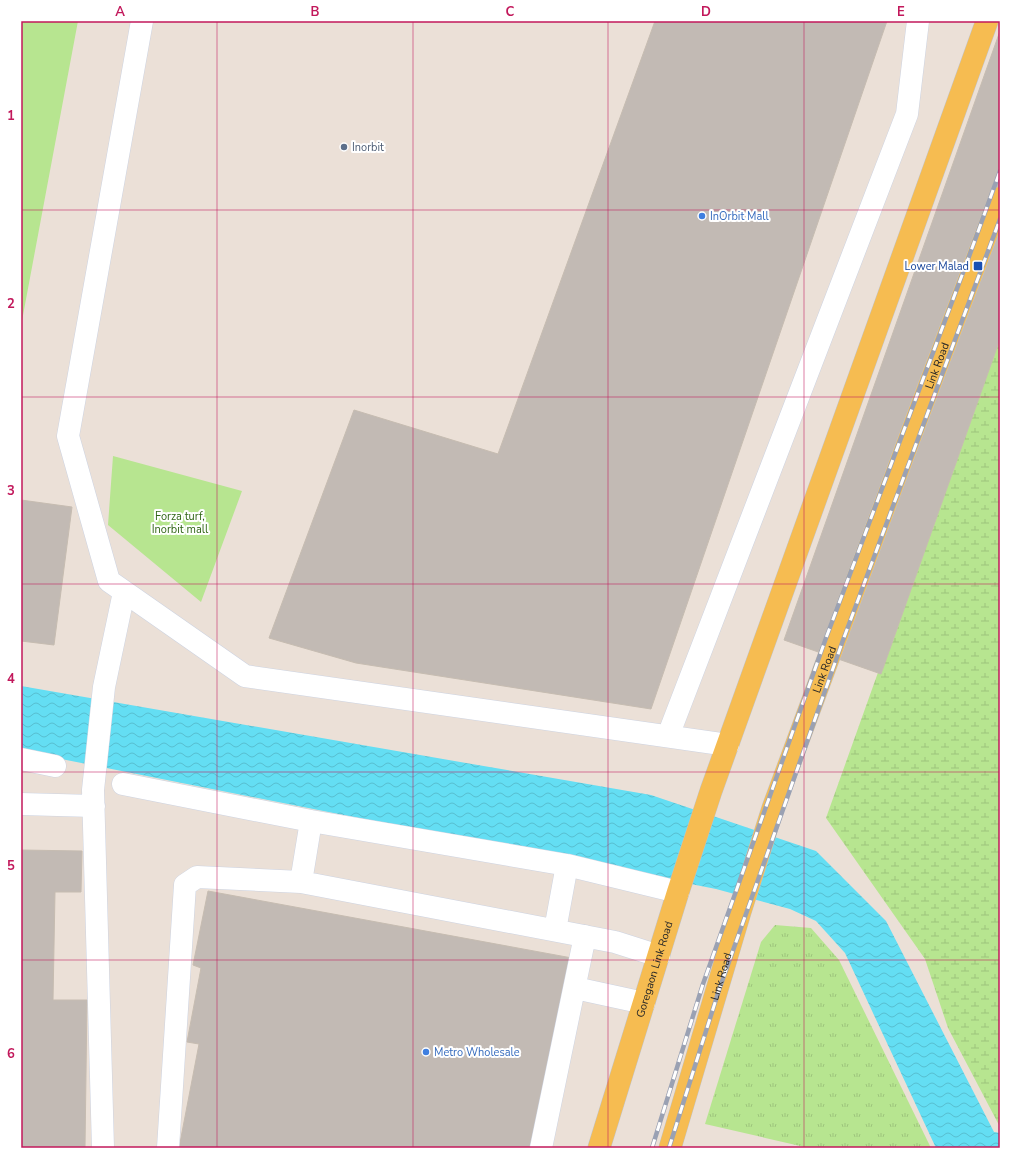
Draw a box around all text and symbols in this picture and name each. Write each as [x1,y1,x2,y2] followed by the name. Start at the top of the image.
[115,3,125,21] text: A
[311,3,320,21] text: B
[506,3,515,21] text: C
[701,3,711,21] text: D
[897,3,905,21] text: E
[7,107,15,125] text: 1
[352,140,384,155] place label: Inorbit
[339,142,349,152] marker: Inorbit
[710,209,770,224] place label: InOrbit Mall
[697,211,707,221] marker: InOrbit Mall
[905,259,969,274] place label: Lower Malad
[972,260,984,272] marker: Lower Malad
[7,295,15,313] text: 2
[921,340,952,391] street label: Link Road
[7,482,15,500] text: 3
[152,509,209,537] park label: Forza turf, Inorbit mall
[809,644,840,695] street label: Link Road
[7,670,15,688] text: 4
[7,857,15,875] text: 5
[632,919,676,1019] street label: Goregaon Link Road
[707,951,735,1002] street label: Link Road
[7,1045,15,1063] text: 6
[434,1045,520,1060] place label: Metro Wholesale
[421,1047,431,1057] marker: Metro Wholesale

